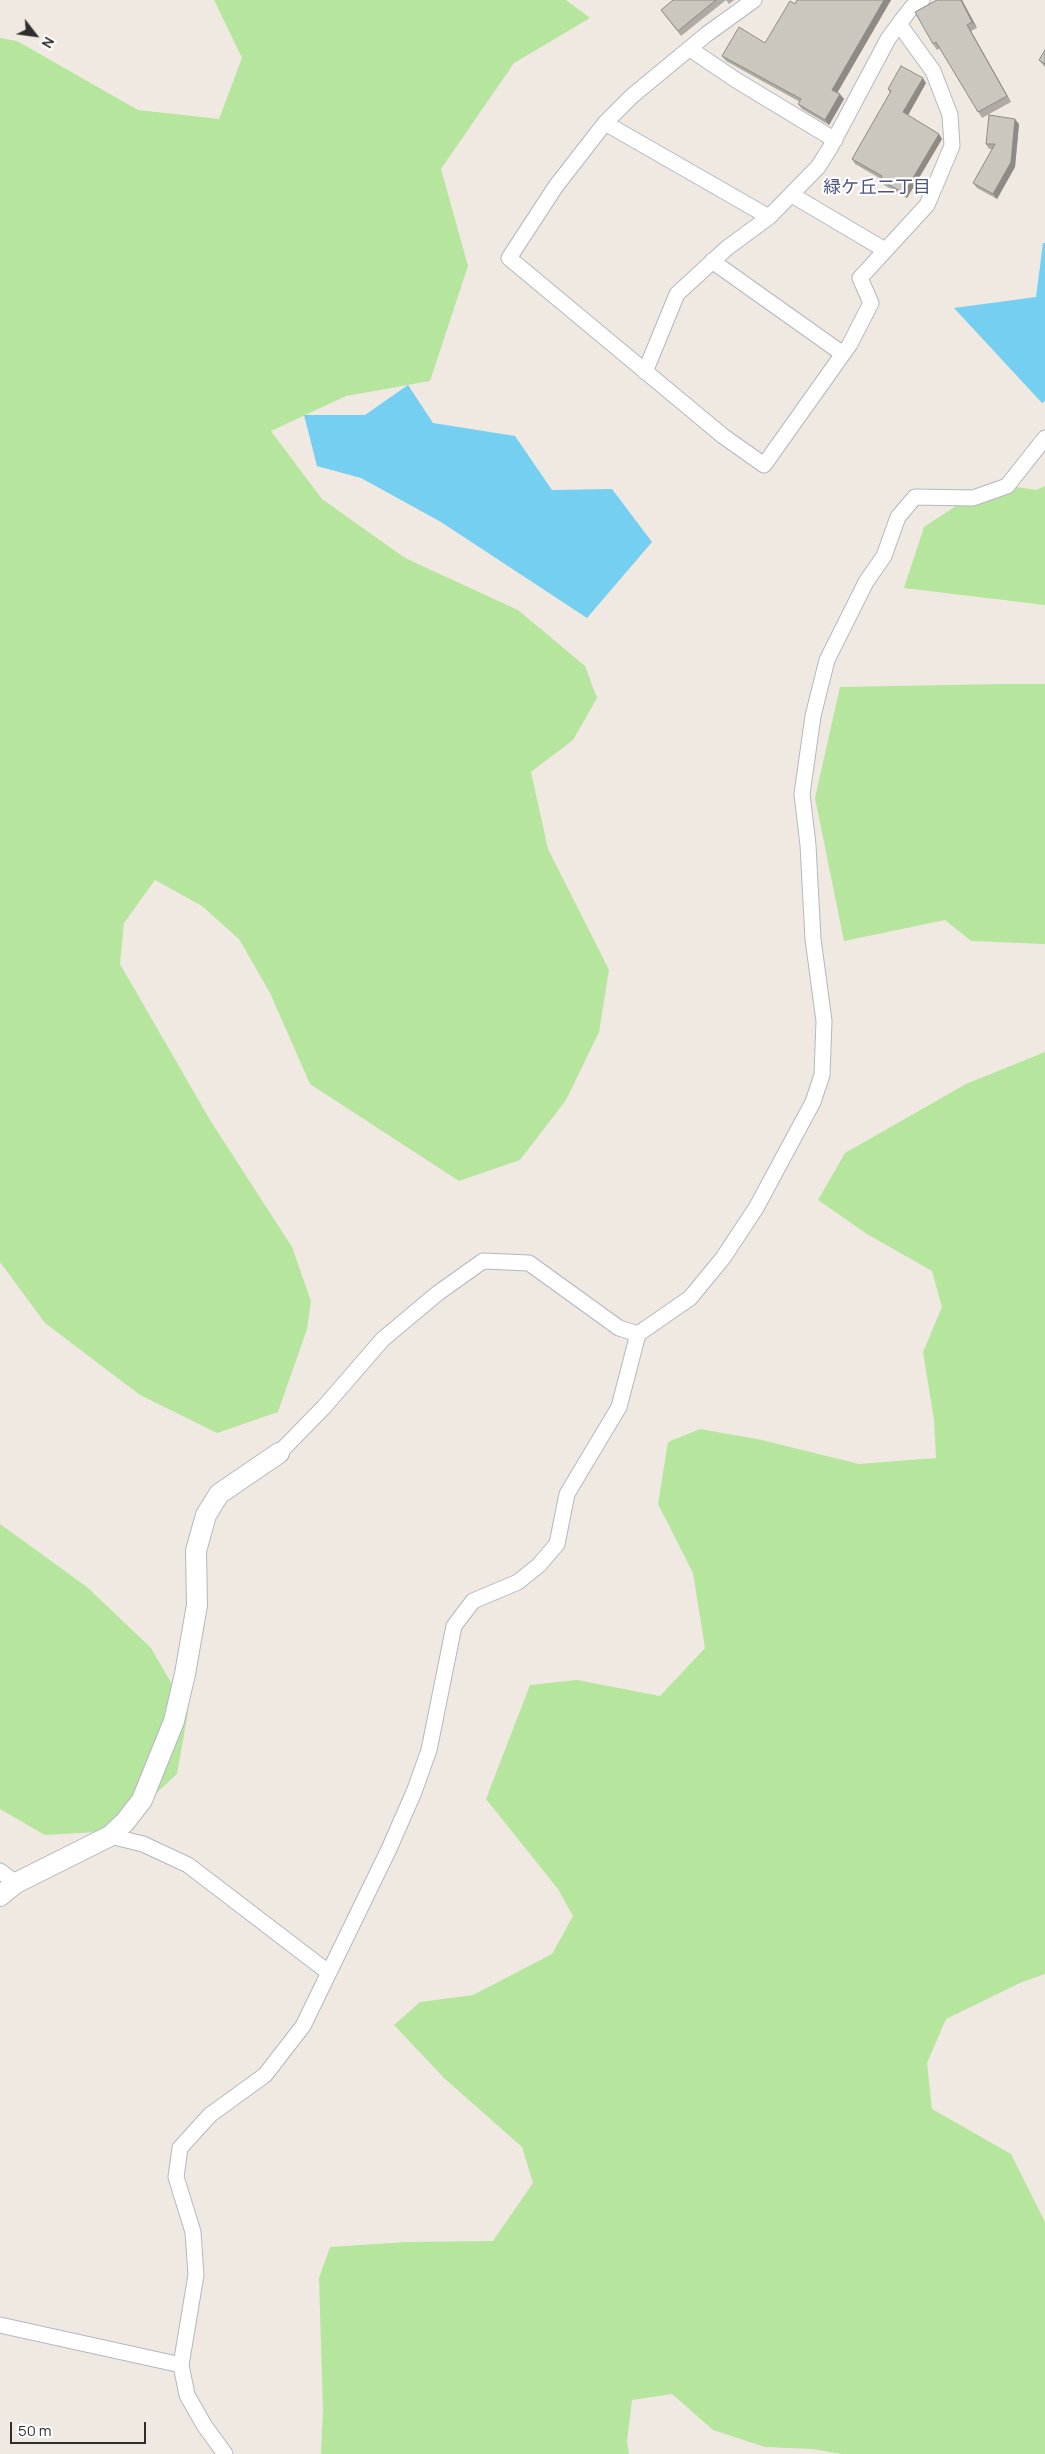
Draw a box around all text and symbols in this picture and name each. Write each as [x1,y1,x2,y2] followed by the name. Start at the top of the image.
[10,10,60,60] north arrow
[38,34,59,52] text: N
[823,177,931,199] district label: 緑ケ丘二丁目
[12,2412,149,2444] scale bar
[18,2420,52,2441] text: 50 m

